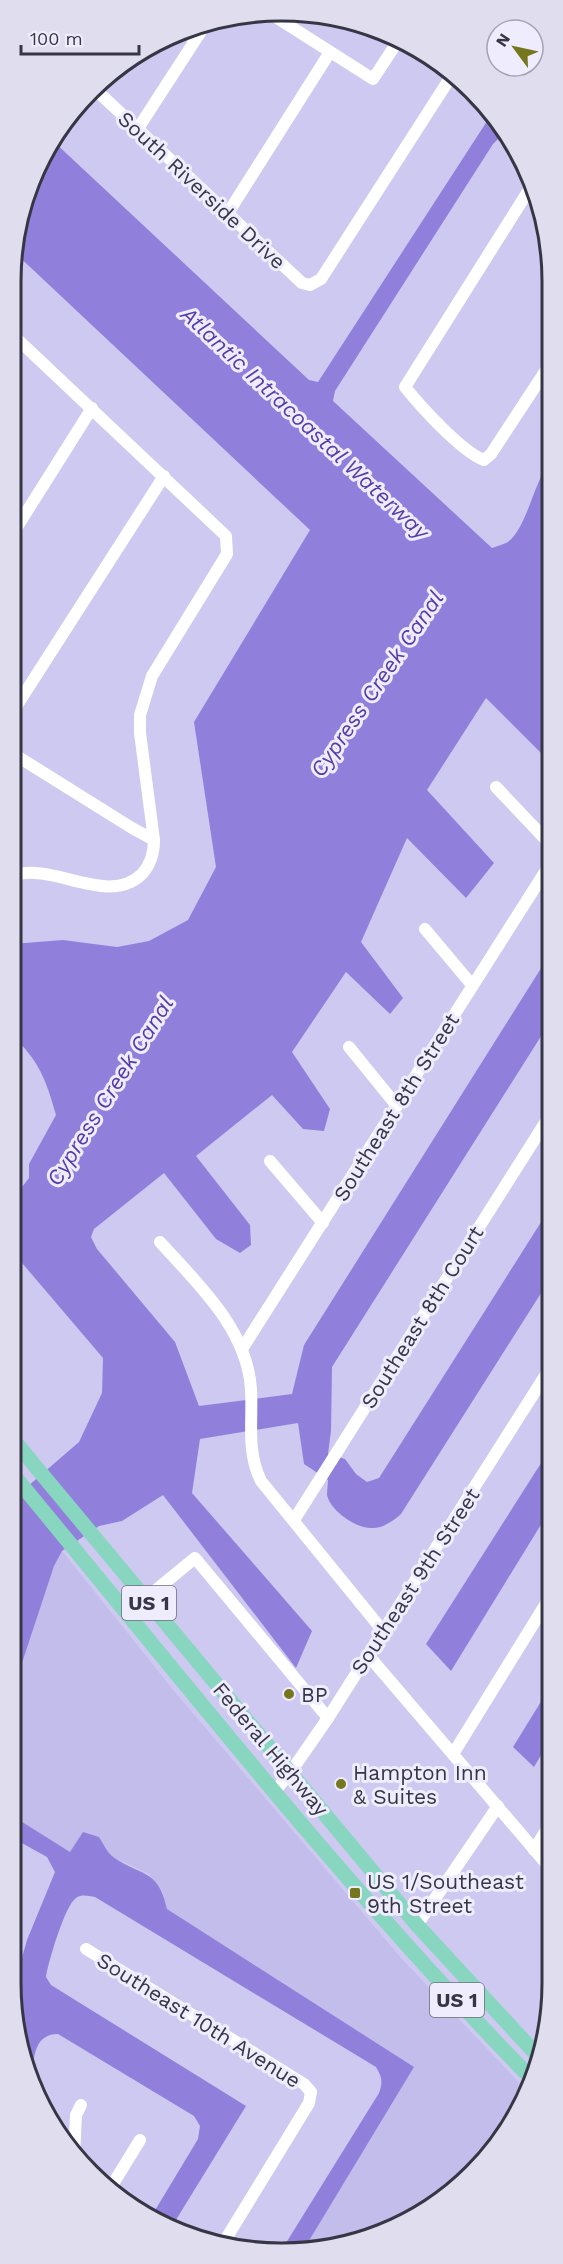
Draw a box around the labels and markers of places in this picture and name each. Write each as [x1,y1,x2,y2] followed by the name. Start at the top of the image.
[301,1682,328,1707] place label: BP
[282,1687,296,1701] marker: BP
[353,1760,487,1809] place label: Hampton Inn & Suites
[334,1777,348,1791] marker: Hampton Inn & Suites
[367,1869,524,1918] place label: US 1/Southeast 9th Street
[348,1886,362,1900] marker: US 1/Southeast 9th Street

